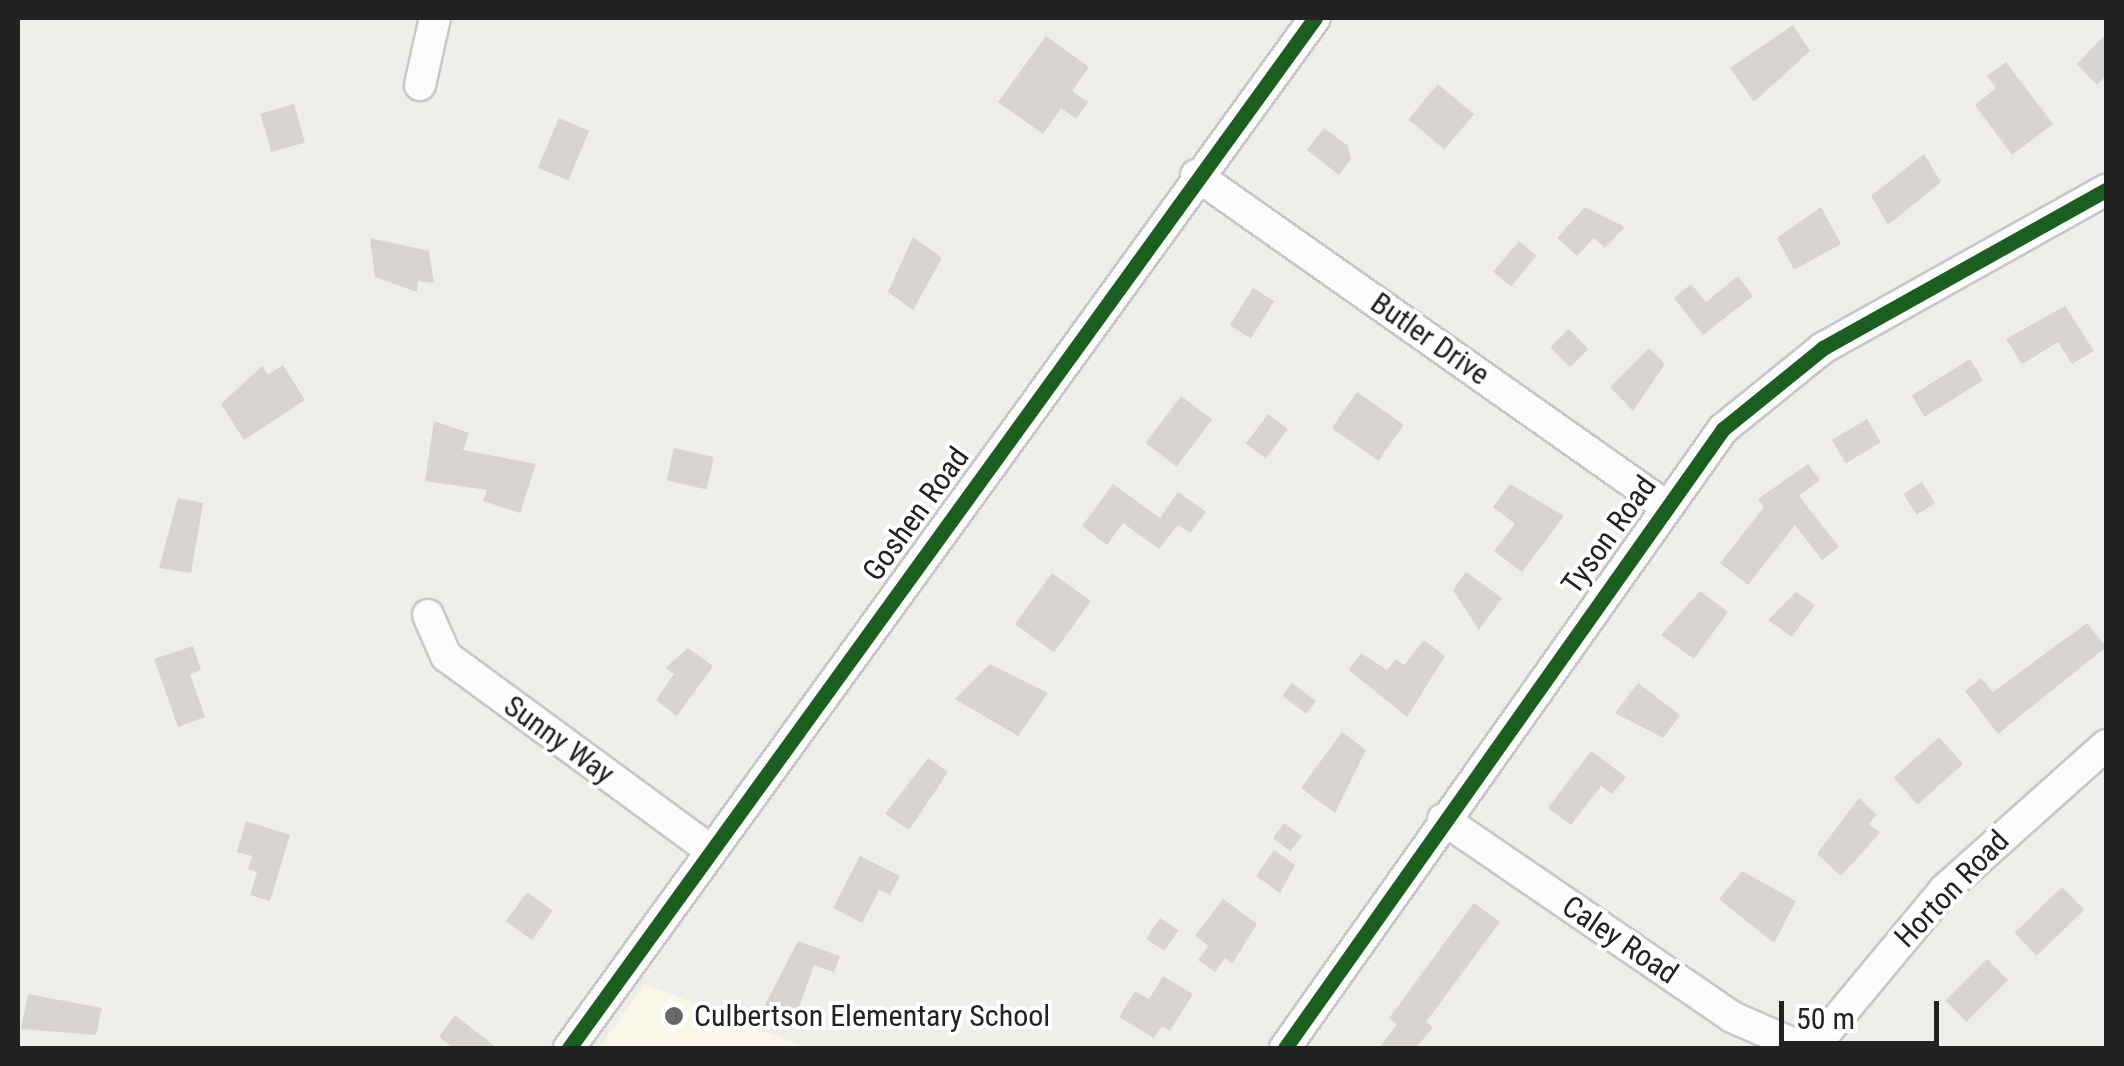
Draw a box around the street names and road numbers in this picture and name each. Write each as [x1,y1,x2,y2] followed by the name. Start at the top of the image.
[1364,285,1496,393] street label: Butler Drive
[855,440,977,588] street label: Goshen Road
[1554,469,1664,601] street label: Tyson Road
[497,688,621,792] street label: Sunny Way
[1887,823,2017,955] street label: Horton Road
[1555,888,1685,992] street label: Caley Road

